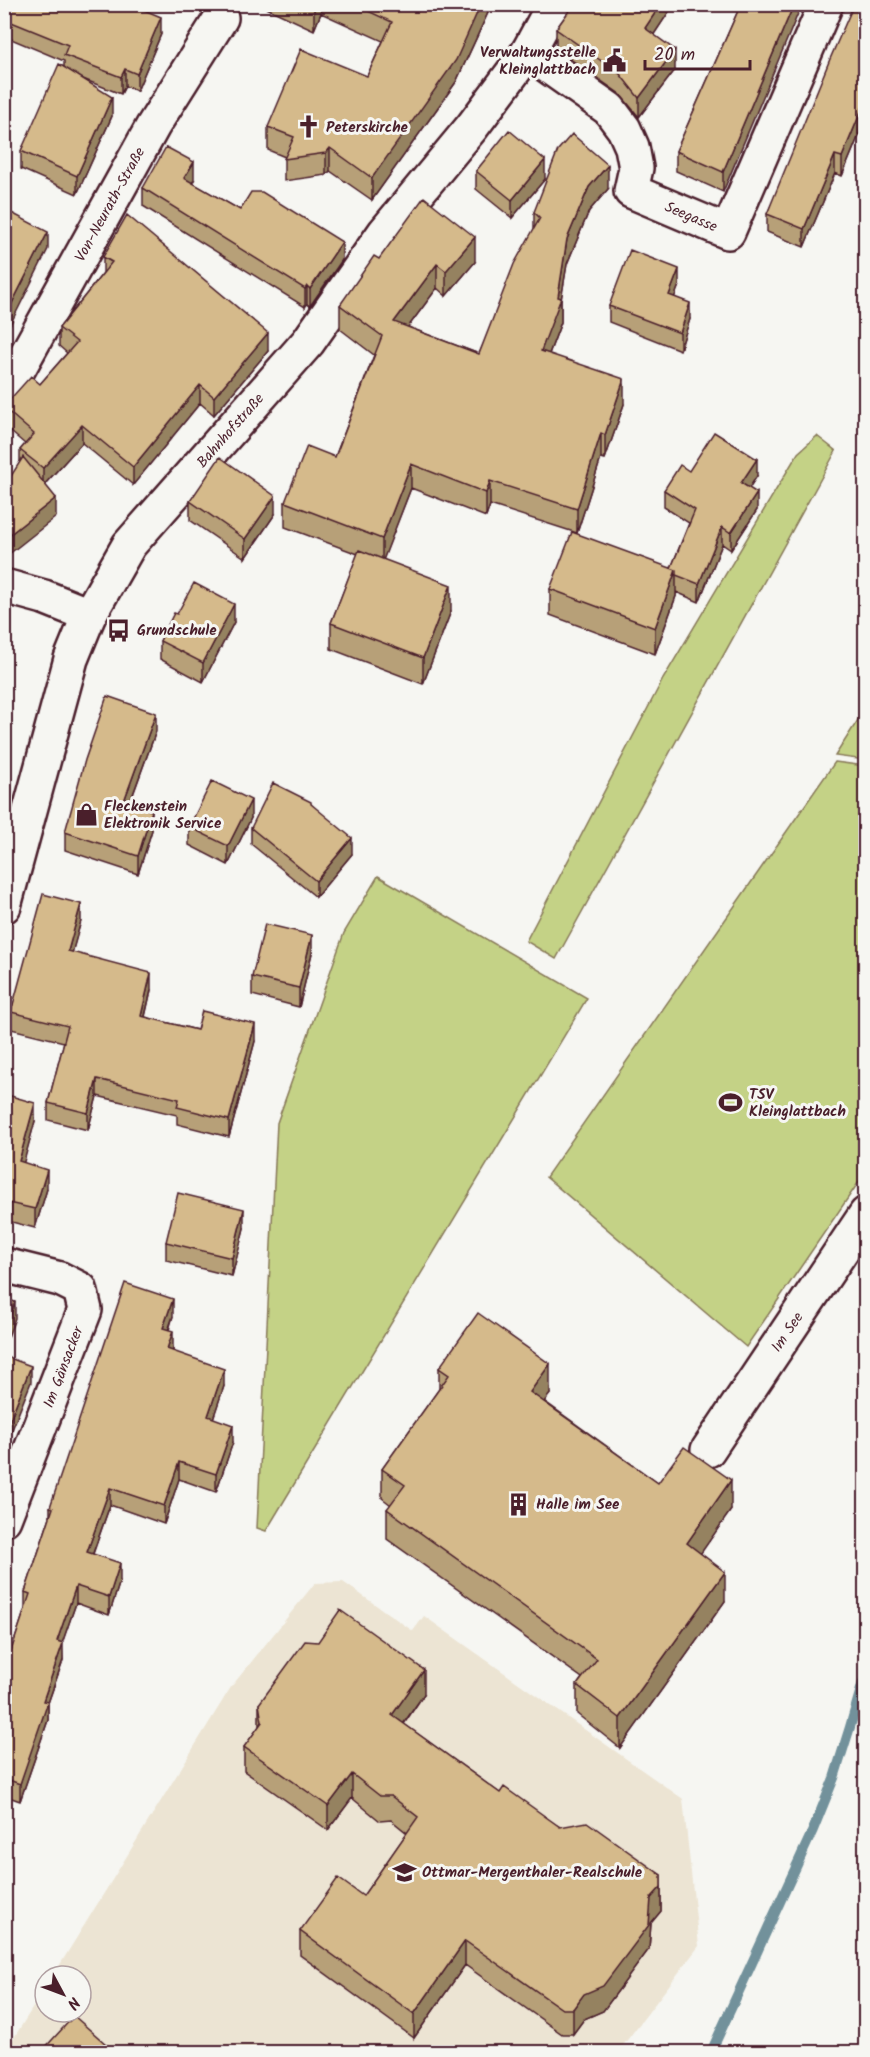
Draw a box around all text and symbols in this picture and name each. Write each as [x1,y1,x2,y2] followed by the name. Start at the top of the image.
[645,33,750,71] scale bar
[480,41,597,82] place label: Verwaltungsstelle Kleinglattbach
[654,41,695,70] text: 20 m
[601,48,627,74] public building icon: Verwaltungsstelle Kleinglattbach
[295,114,321,140] church icon: Peterskirche
[326,116,409,140] place label: Peterskirche
[69,143,152,267] street label: Von-Neurath-Straße
[661,196,721,239] street label: Seegasse
[191,388,271,474] street label: Bahnhofstraße
[106,617,132,643] bus stop icon: Grundschule
[137,619,217,643] place label: Grundschule
[104,795,222,836] place label: Fleckenstein Elektronik Service
[73,802,99,828] shop icon: Fleckenstein Elektronik Service
[749,1083,846,1124] place label: TSV Kleinglattbach
[718,1090,744,1116] sports icon: TSV Kleinglattbach
[766,1307,810,1358] street label: Im See
[37,1322,91,1412] street label: Im Gänsacker
[505,1491,531,1517] building icon: Halle im See
[536,1493,620,1517] place label: Halle im See
[391,1859,417,1885] school or university icon: Ottmar-Mergenthaler-Realschule
[422,1861,643,1885] place label: Ottmar-Mergenthaler-Realschule
[33,1964,93,2024] north arrow
[60,1991,86,2015] text: N

